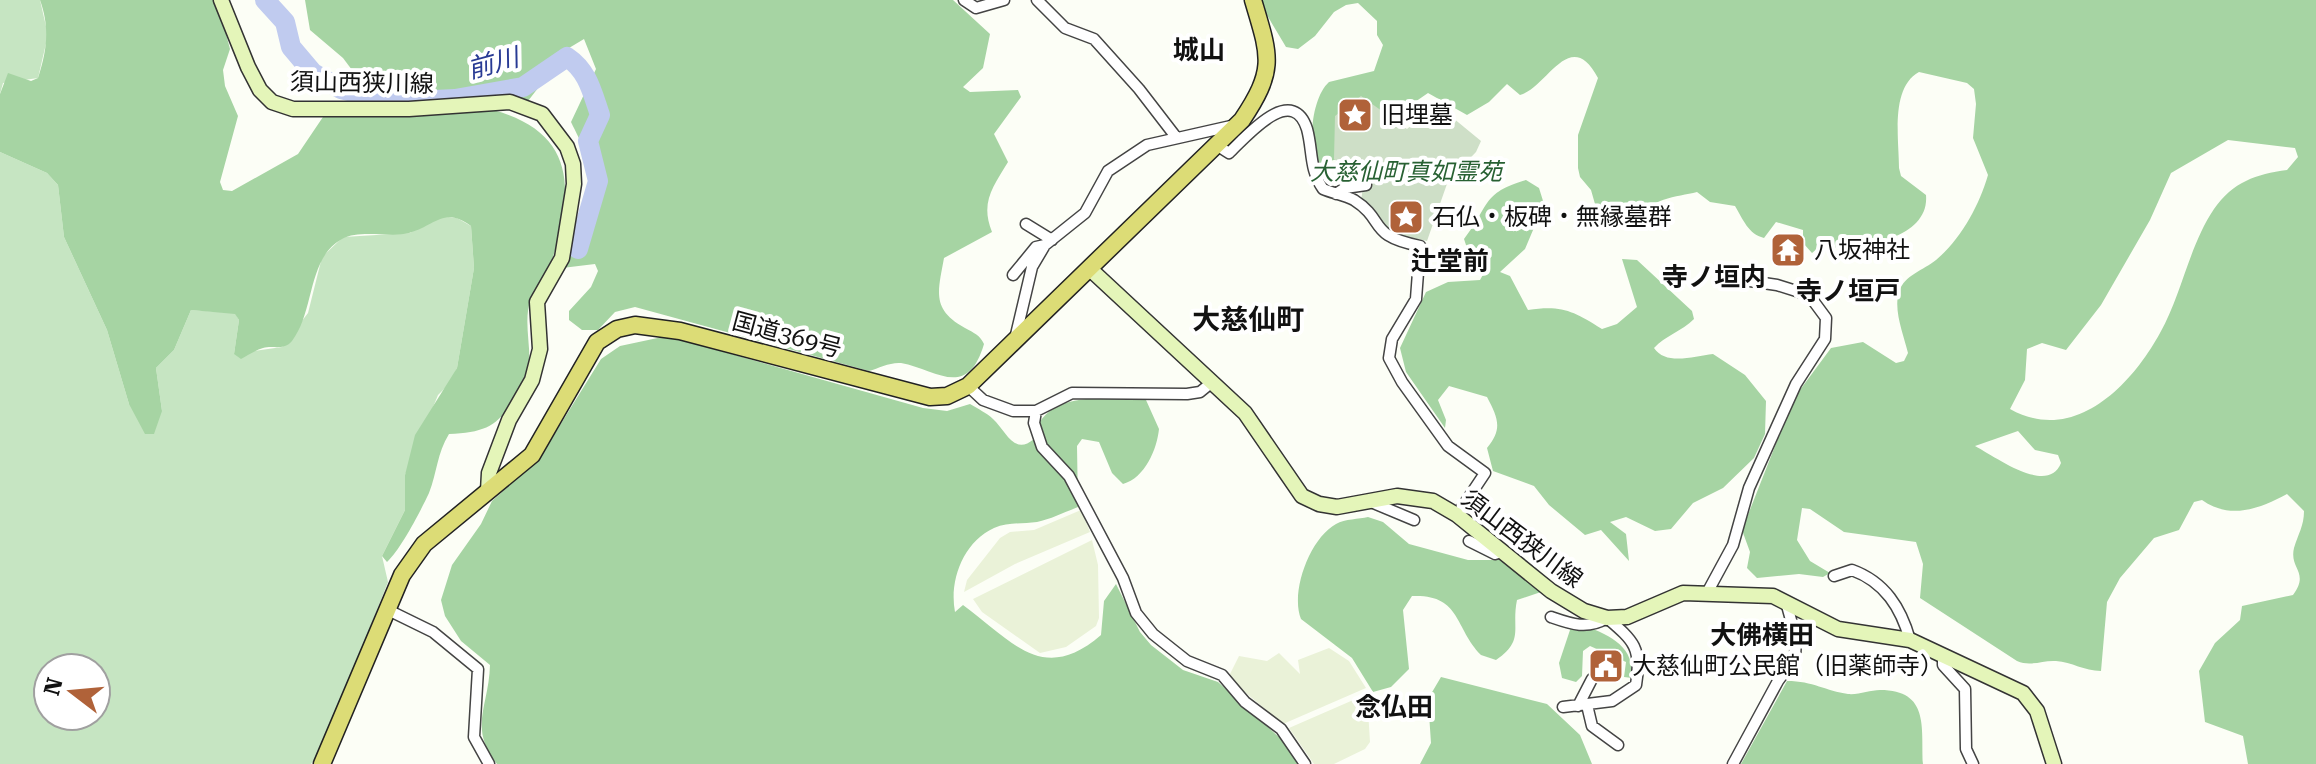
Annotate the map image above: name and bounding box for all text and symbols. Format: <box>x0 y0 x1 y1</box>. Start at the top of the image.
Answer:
district label: 城山 <box>1173 35 1225 65</box>
water label: 前川 <box>464 41 525 84</box>
street label: 須山西狭川線 <box>290 68 434 98</box>
place icon: 旧埋墓 <box>1336 96 1374 134</box>
place label: 旧埋墓 <box>1381 101 1453 129</box>
park label: 大慈仙町真如霊苑 <box>1310 158 1506 186</box>
place icon: 石仏・板碑・無縁墓群 <box>1387 198 1425 236</box>
place label: 石仏・板碑・無縁墓群 <box>1432 203 1672 231</box>
temple icon: 八坂神社 <box>1769 231 1807 269</box>
place label: 八坂神社 <box>1814 236 1910 264</box>
district label: 辻堂前 <box>1411 246 1489 276</box>
district label: 寺ノ垣内 <box>1662 262 1766 292</box>
district label: 寺ノ垣戸 <box>1796 276 1900 306</box>
district label: 大慈仙町 <box>1192 303 1304 336</box>
street label: 国道369号 <box>729 307 845 363</box>
street label: 須山西狭川線 <box>1456 484 1588 594</box>
district label: 大佛横田 <box>1710 620 1814 650</box>
public building icon: 大慈仙町公民館（旧薬師寺） <box>1587 647 1625 685</box>
north arrow <box>32 652 112 732</box>
place label: 大慈仙町公民館（旧薬師寺） <box>1632 652 1944 680</box>
text: N <box>39 675 68 698</box>
district label: 念仏田 <box>1355 692 1433 722</box>

